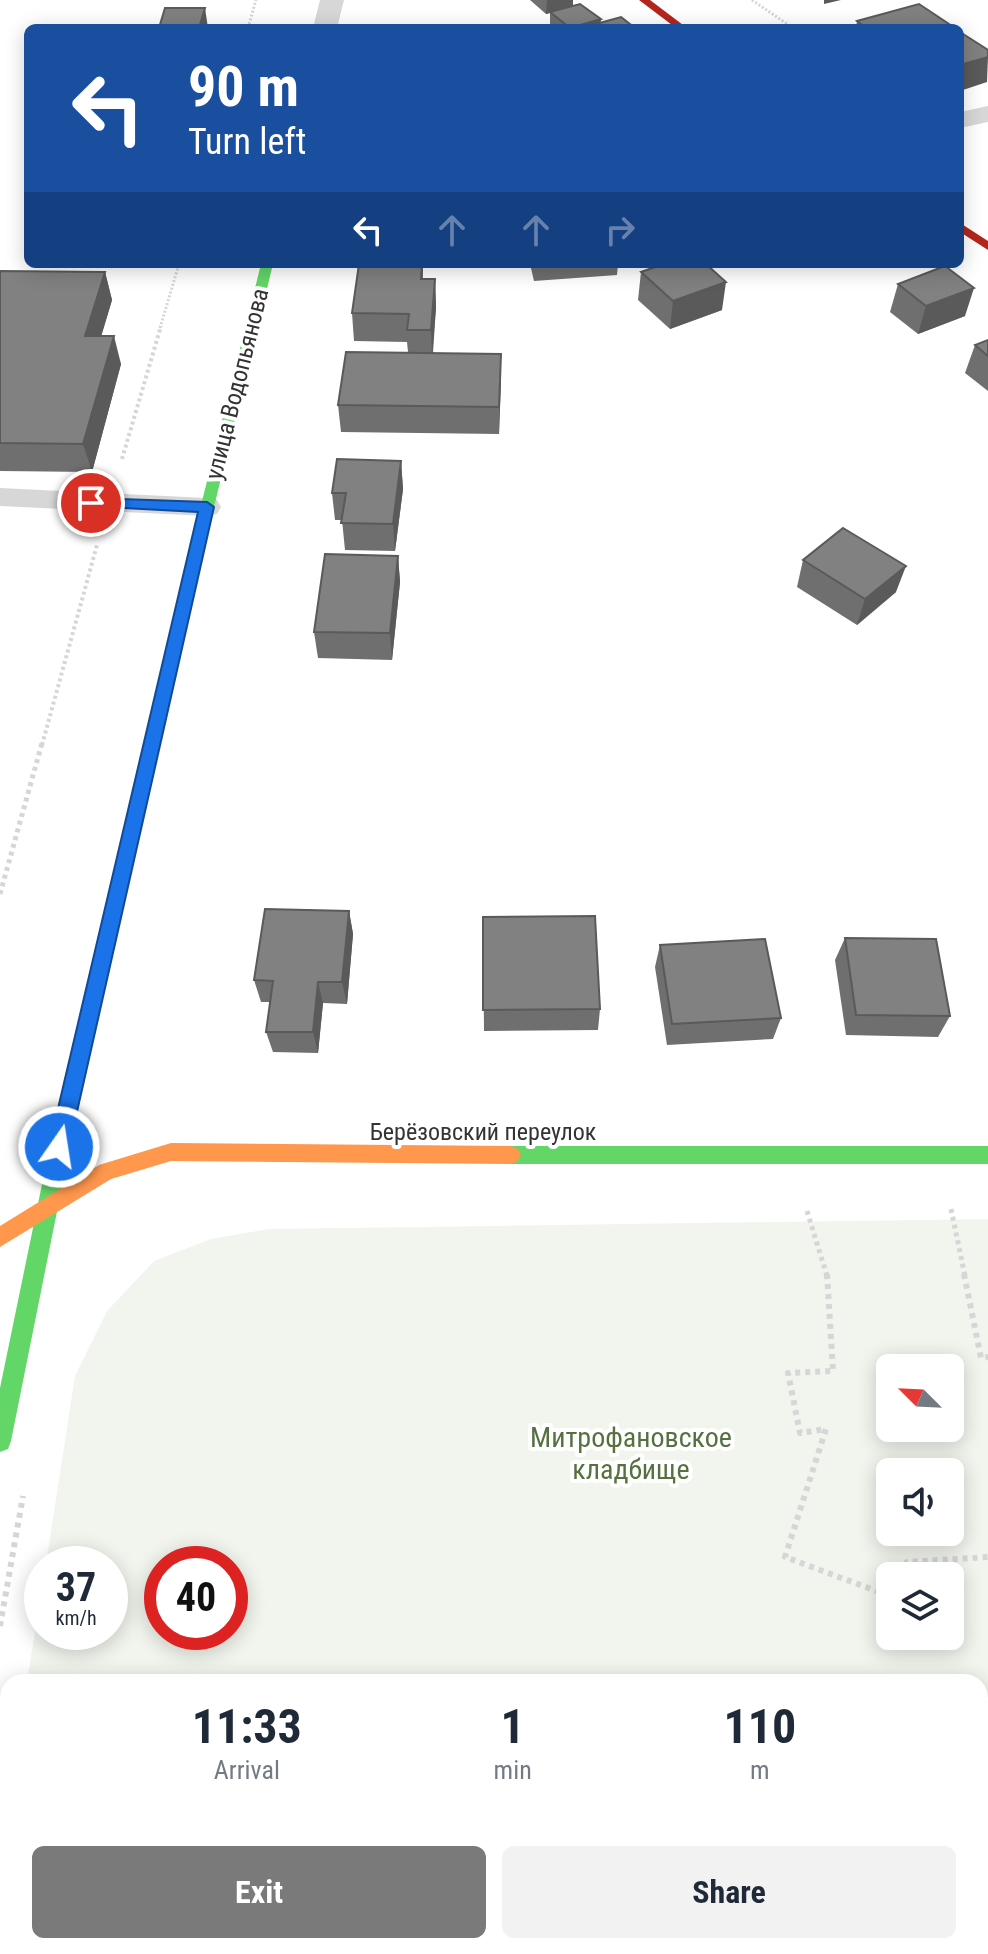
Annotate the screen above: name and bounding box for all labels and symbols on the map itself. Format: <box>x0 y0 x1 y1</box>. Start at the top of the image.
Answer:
street label: улица Водопьянова <box>200 286 274 482</box>
pin <box>57 469 125 537</box>
position arrow <box>17 1105 101 1189</box>
street label: Берёзовский переулок <box>370 1118 597 1146</box>
north arrow <box>876 1354 964 1442</box>
park label: Митрофановское кладбище <box>530 1421 732 1486</box>
speed limit sign: 40 <box>144 1546 248 1650</box>

